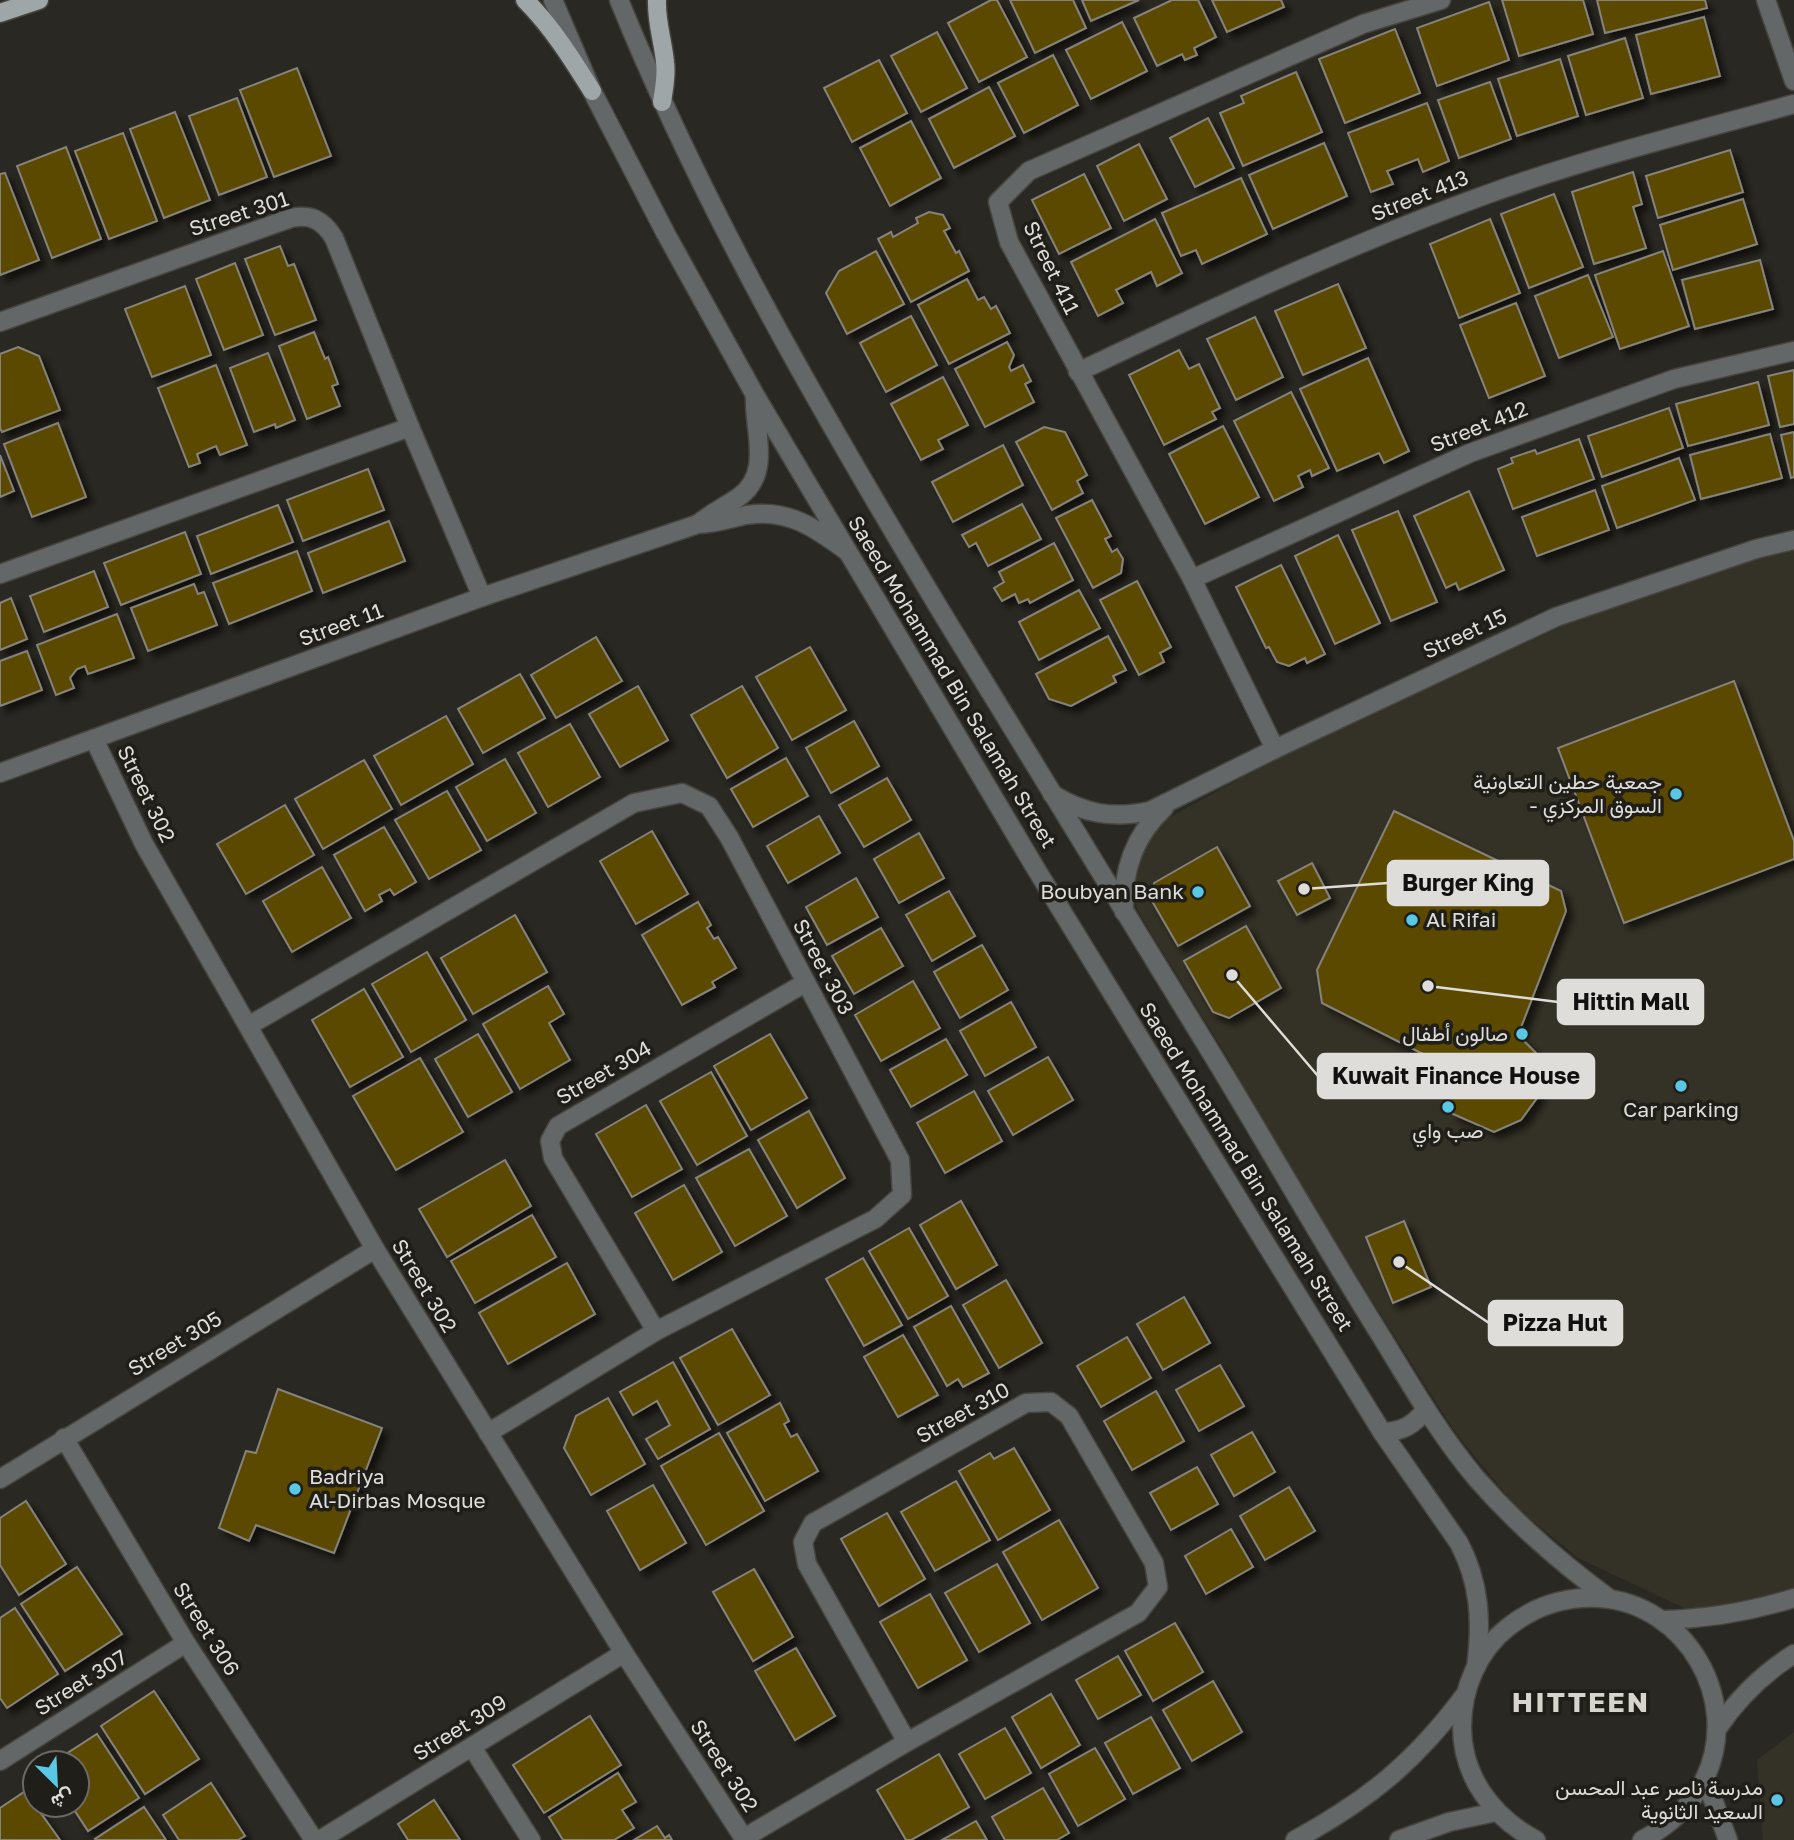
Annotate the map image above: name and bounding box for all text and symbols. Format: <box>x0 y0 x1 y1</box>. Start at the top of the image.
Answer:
street label: Street 413 <box>1367 164 1472 226</box>
street label: Street 301 <box>186 185 292 241</box>
street label: Street 411 <box>1018 217 1086 318</box>
street label: Street 412 <box>1426 395 1531 457</box>
street label: Saeed Mohammad Bin Salamah Street <box>843 511 1063 852</box>
street label: Street 11 <box>295 597 386 651</box>
street label: Street 15 <box>1418 602 1511 664</box>
street label: Street 302 <box>112 741 182 846</box>
place label: جمعية حطين التعاونية - السوق المركزي <box>1473 768 1662 823</box>
marker: جمعية حطين التعاونية - السوق المركزي <box>1668 786 1684 802</box>
callout: Burger King <box>1388 861 1548 905</box>
text: Burger King <box>1402 868 1534 896</box>
place label: Boubyan Bank <box>1040 878 1184 904</box>
marker: Boubyan Bank <box>1190 884 1206 900</box>
place label: Al Rifai <box>1426 906 1496 932</box>
marker: Al Rifai <box>1404 912 1420 928</box>
street label: Street 303 <box>788 914 860 1019</box>
callout: Hittin Mall <box>1558 980 1703 1024</box>
text: Hittin Mall <box>1572 987 1690 1015</box>
street label: Saeed Mohammad Bin Salamah Street <box>1134 997 1359 1336</box>
place label: صالون أطفال <box>1402 1020 1508 1047</box>
marker: صالون أطفال <box>1514 1026 1530 1042</box>
street label: Street 304 <box>551 1034 656 1110</box>
callout: Kuwait Finance House <box>1318 1054 1594 1098</box>
text: Kuwait Finance House <box>1332 1061 1580 1089</box>
marker: Car parking <box>1673 1078 1689 1094</box>
place label: Car parking <box>1623 1096 1739 1122</box>
marker: صب واي <box>1440 1099 1456 1115</box>
place label: صب واي <box>1412 1117 1484 1148</box>
street label: Street 302 <box>387 1234 463 1337</box>
callout: Pizza Hut <box>1489 1301 1622 1345</box>
street label: Street 305 <box>123 1305 226 1381</box>
text: Pizza Hut <box>1503 1308 1607 1336</box>
street label: Street 310 <box>911 1376 1014 1448</box>
place label: Badriya Al-Dirbas Mosque <box>309 1463 486 1513</box>
marker: Badriya Al-Dirbas Mosque <box>287 1481 303 1497</box>
street label: Street 306 <box>168 1577 246 1680</box>
street label: Street 307 <box>30 1644 131 1721</box>
district label: HITTEEN <box>1512 1685 1650 1718</box>
street label: Street 309 <box>408 1688 511 1766</box>
street label: Street 302 <box>685 1714 764 1817</box>
north arrow <box>21 1749 91 1819</box>
place label: مدرسة ناصر عبد المحسن السعيد الثانوية <box>1555 1774 1763 1825</box>
text: ش <box>47 1784 78 1815</box>
marker: مدرسة ناصر عبد المحسن السعيد الثانوية <box>1769 1792 1785 1808</box>

